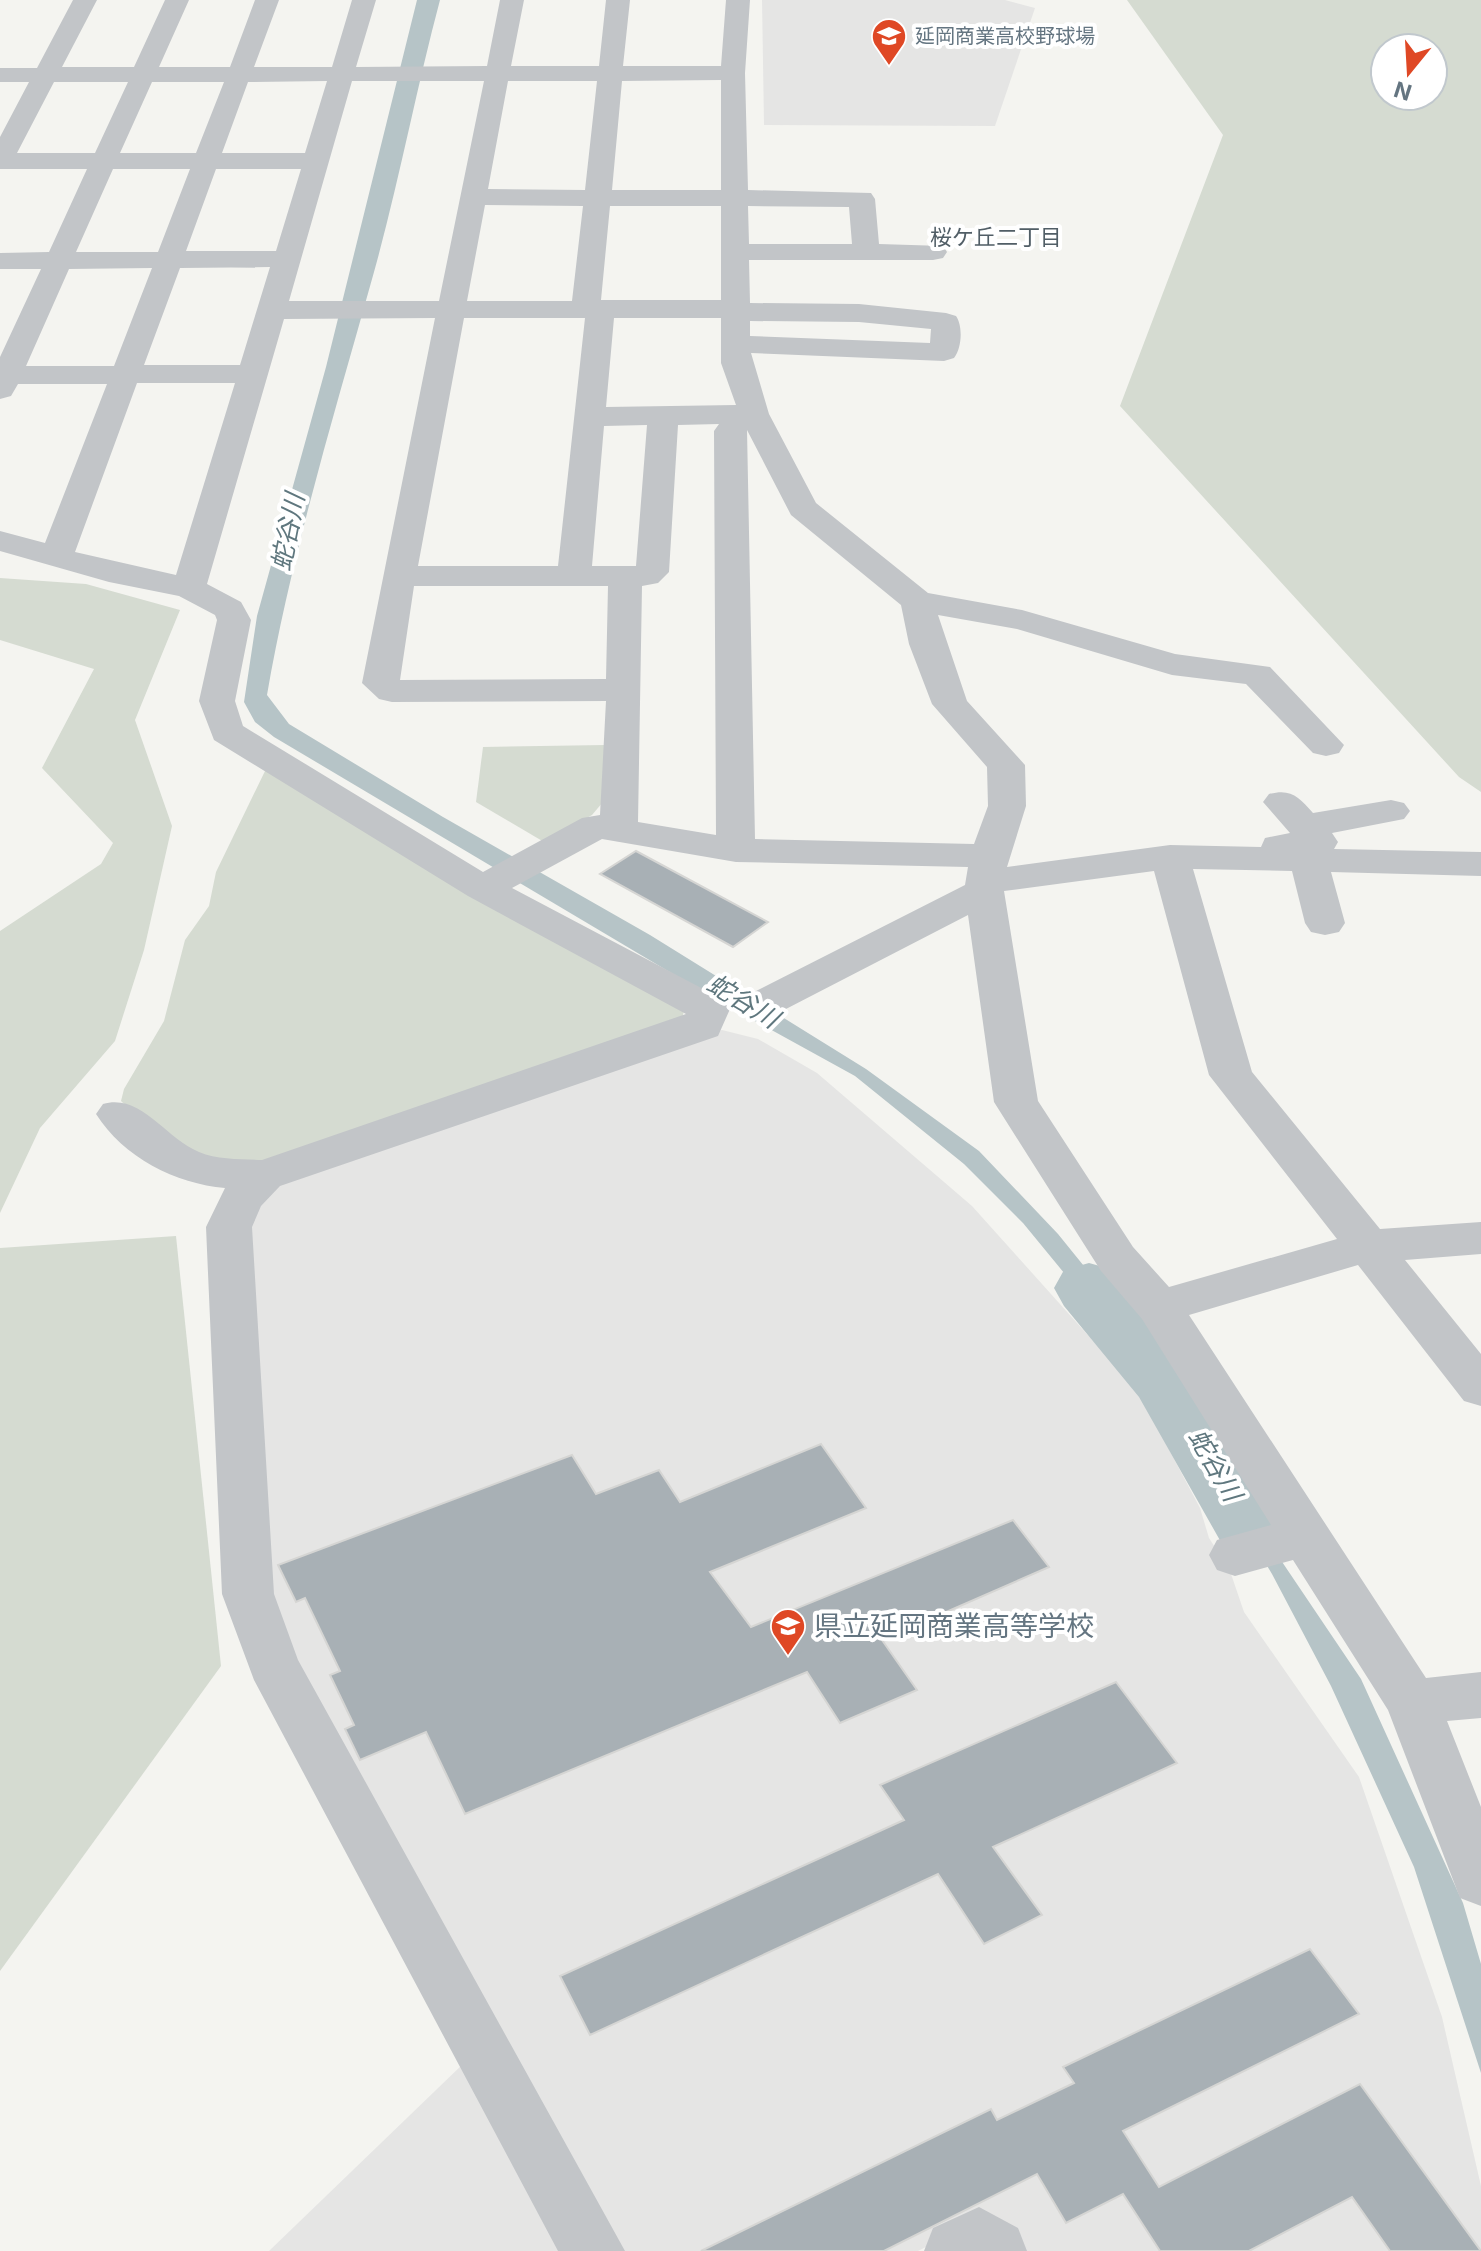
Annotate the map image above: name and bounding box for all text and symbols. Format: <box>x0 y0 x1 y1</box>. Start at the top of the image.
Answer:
school or university icon: 延岡商業高校野球場 <box>870 17 908 67</box>
place label: 延岡商業高校野球場 <box>915 24 1095 48</box>
north arrow <box>1369 32 1449 112</box>
text: N <box>1391 76 1415 106</box>
district label: 桜ケ丘二丁目 <box>930 224 1062 250</box>
water label: 蛇谷川 <box>265 488 311 573</box>
water label: 蛇谷川 <box>702 967 787 1035</box>
water label: 蛇谷川 <box>1183 1423 1250 1509</box>
school or university icon: 県立延岡商業高等学校 <box>769 1607 807 1657</box>
place label: 県立延岡商業高等学校 <box>814 1609 1094 1643</box>

